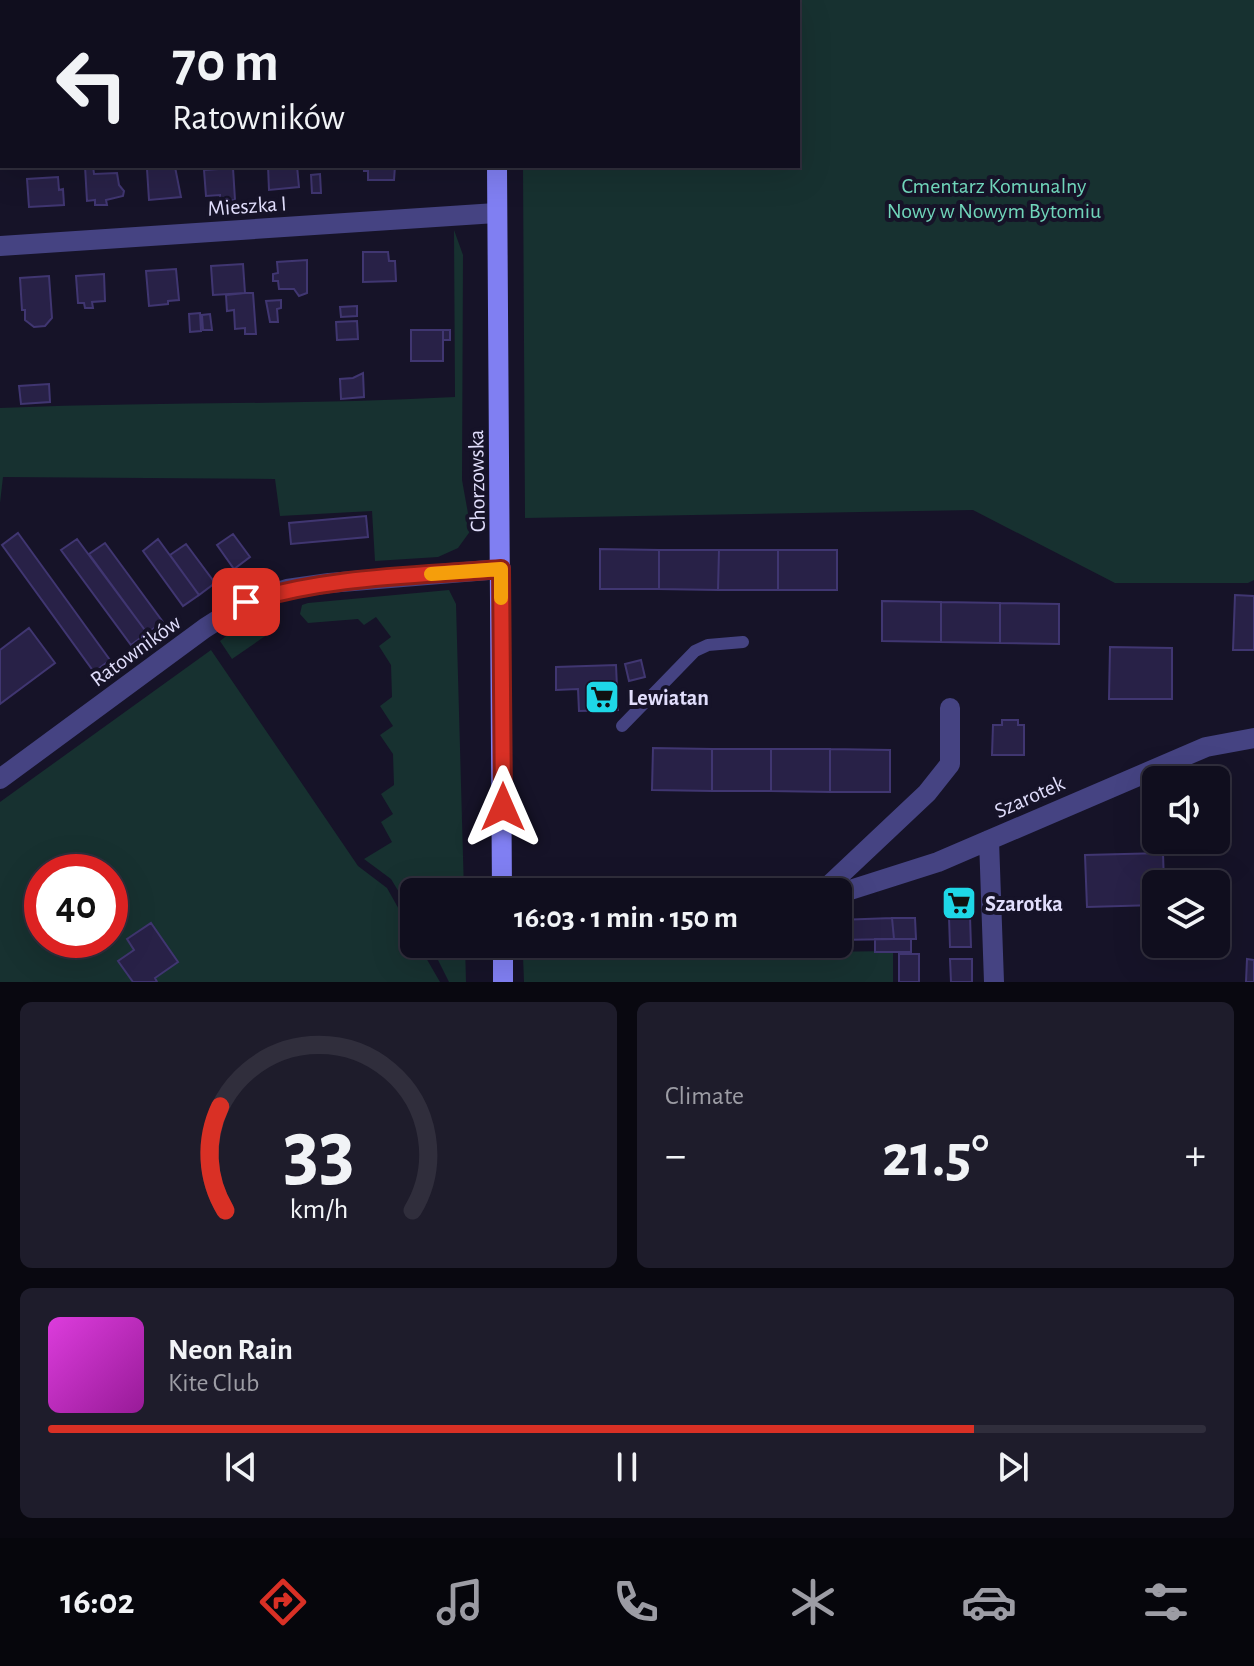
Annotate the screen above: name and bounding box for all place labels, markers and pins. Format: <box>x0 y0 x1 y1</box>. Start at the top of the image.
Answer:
pin <box>212 568 280 636</box>
supermarket icon: Lewiatan <box>583 678 621 716</box>
place label: Lewiatan <box>628 687 709 709</box>
supermarket icon: Szarotka <box>940 884 978 922</box>
place label: Szarotka <box>985 893 1063 915</box>

